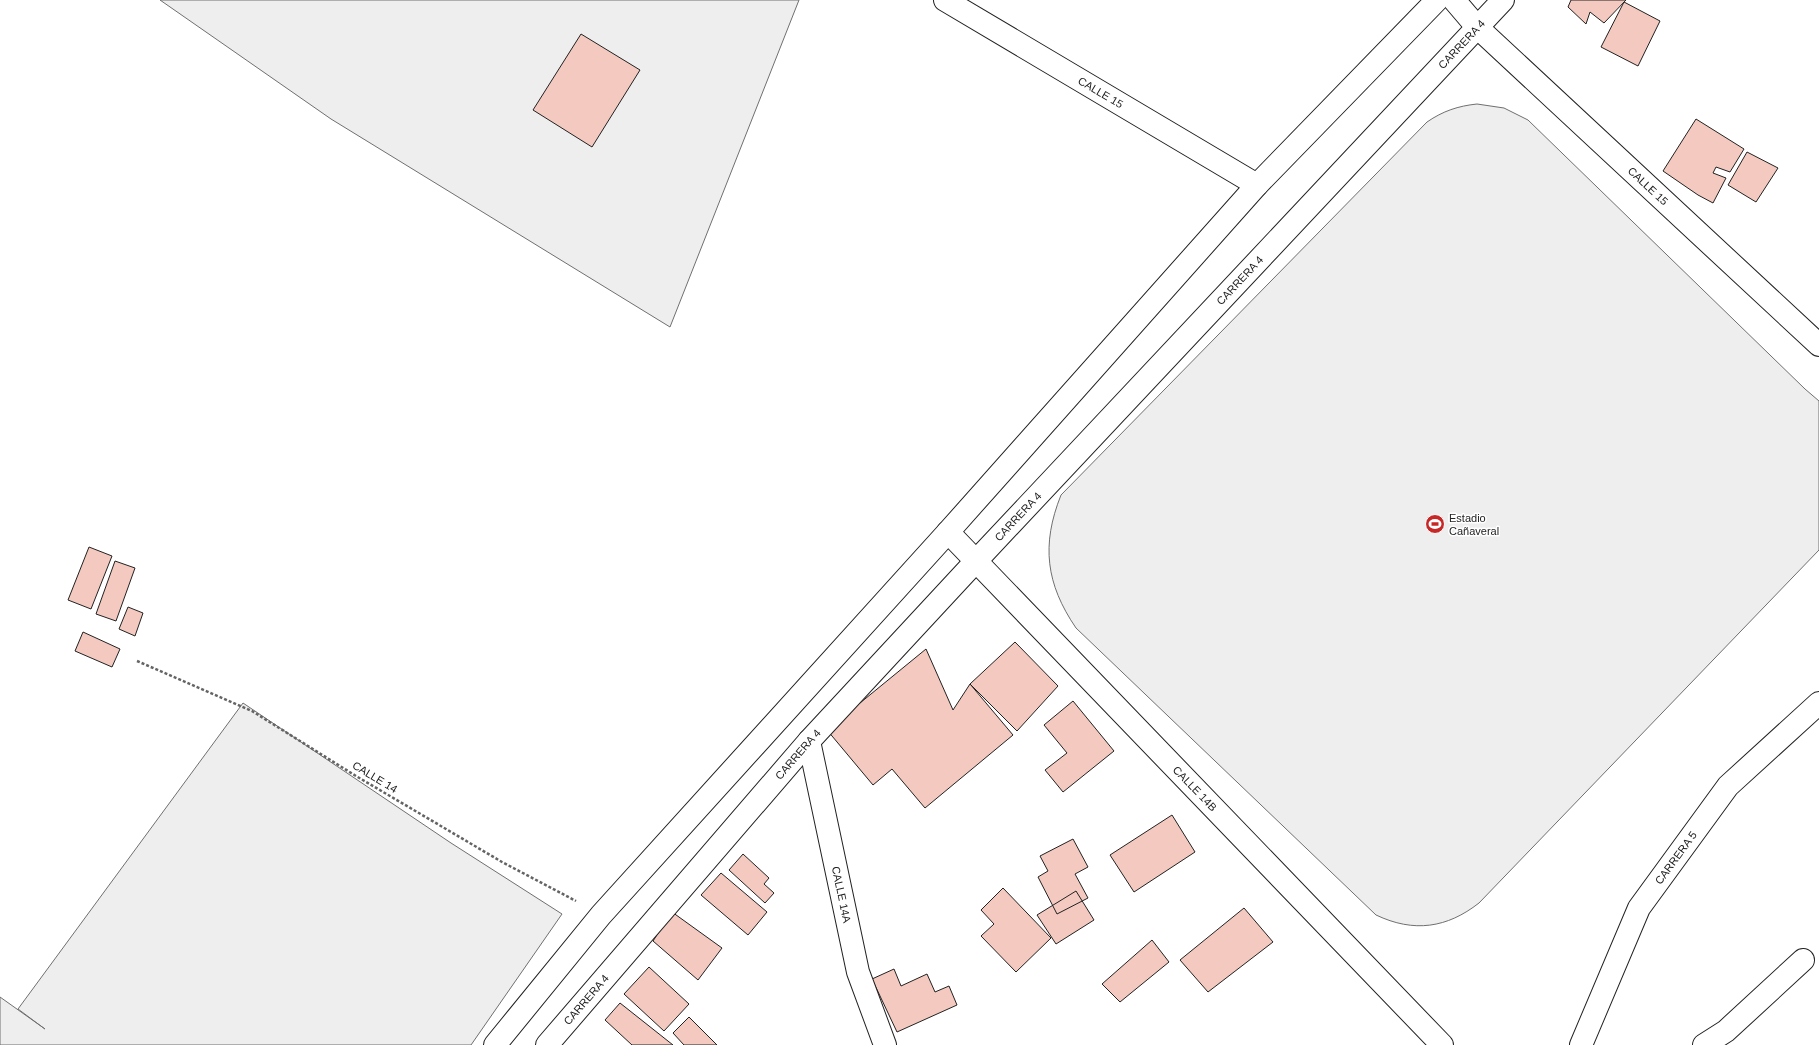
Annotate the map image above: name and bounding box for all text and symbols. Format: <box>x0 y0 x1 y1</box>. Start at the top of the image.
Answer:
street label: CARRERA 4 <box>1436 17 1487 71</box>
street label: CALLE 15 <box>1076 74 1125 110</box>
street label: CALLE 15 <box>1626 165 1670 208</box>
street label: CARRERA 4 <box>1214 253 1265 307</box>
street label: CARRERA 4 <box>992 490 1044 543</box>
place label: Estadio Cañaveral <box>1449 512 1499 537</box>
sports icon: Estadio Cañaveral <box>1424 513 1446 535</box>
street label: CARRERA 4 <box>773 727 823 782</box>
street label: CALLE 14 <box>350 759 400 795</box>
street label: CALLE 14B <box>1171 764 1219 813</box>
street label: CARRERA 5 <box>1652 829 1699 886</box>
street label: CALLE 14A <box>830 865 854 925</box>
street label: CARRERA 4 <box>561 972 611 1027</box>

